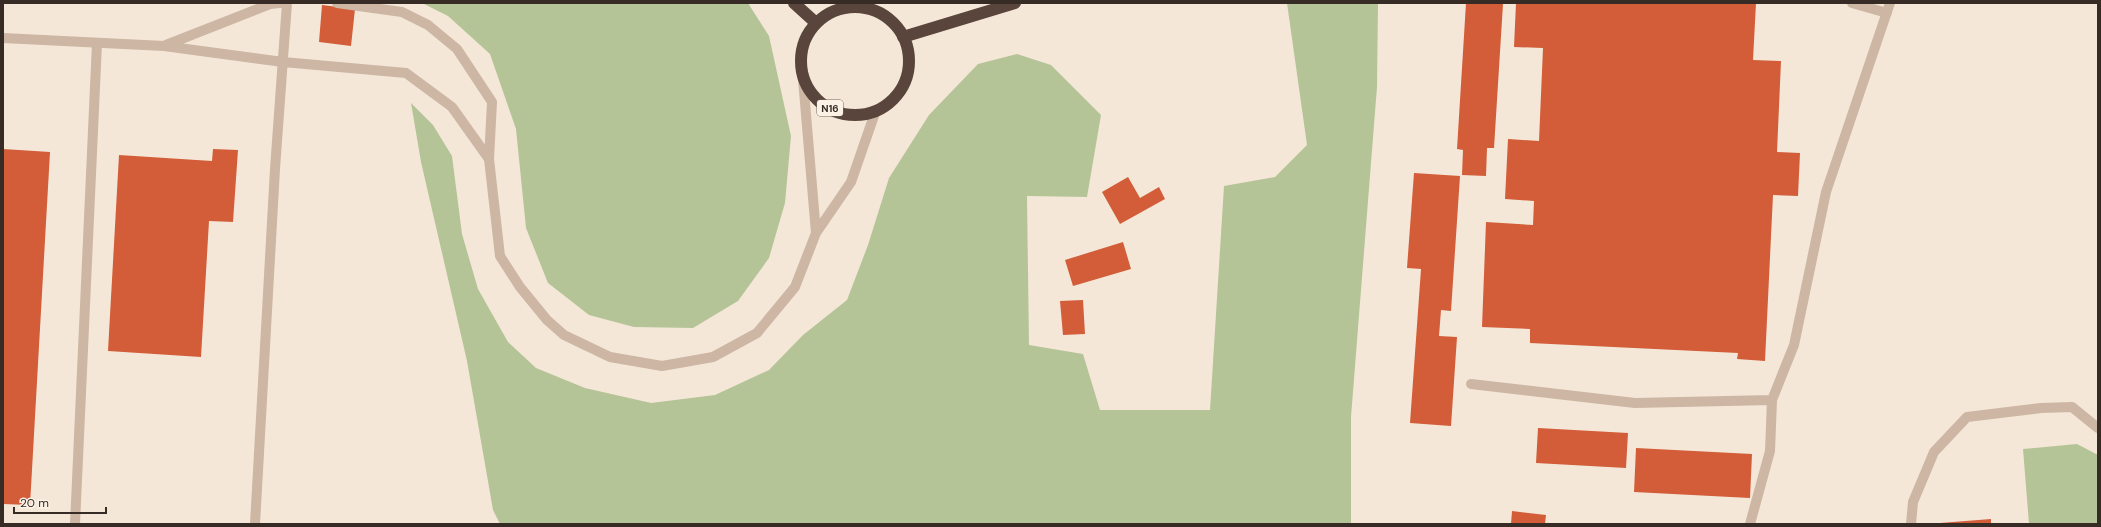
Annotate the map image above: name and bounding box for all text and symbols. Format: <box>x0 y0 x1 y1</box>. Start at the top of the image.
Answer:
road number: N16 <box>817 100 843 116</box>
scale bar <box>14 489 106 515</box>
text: 20 m <box>20 495 49 511</box>

